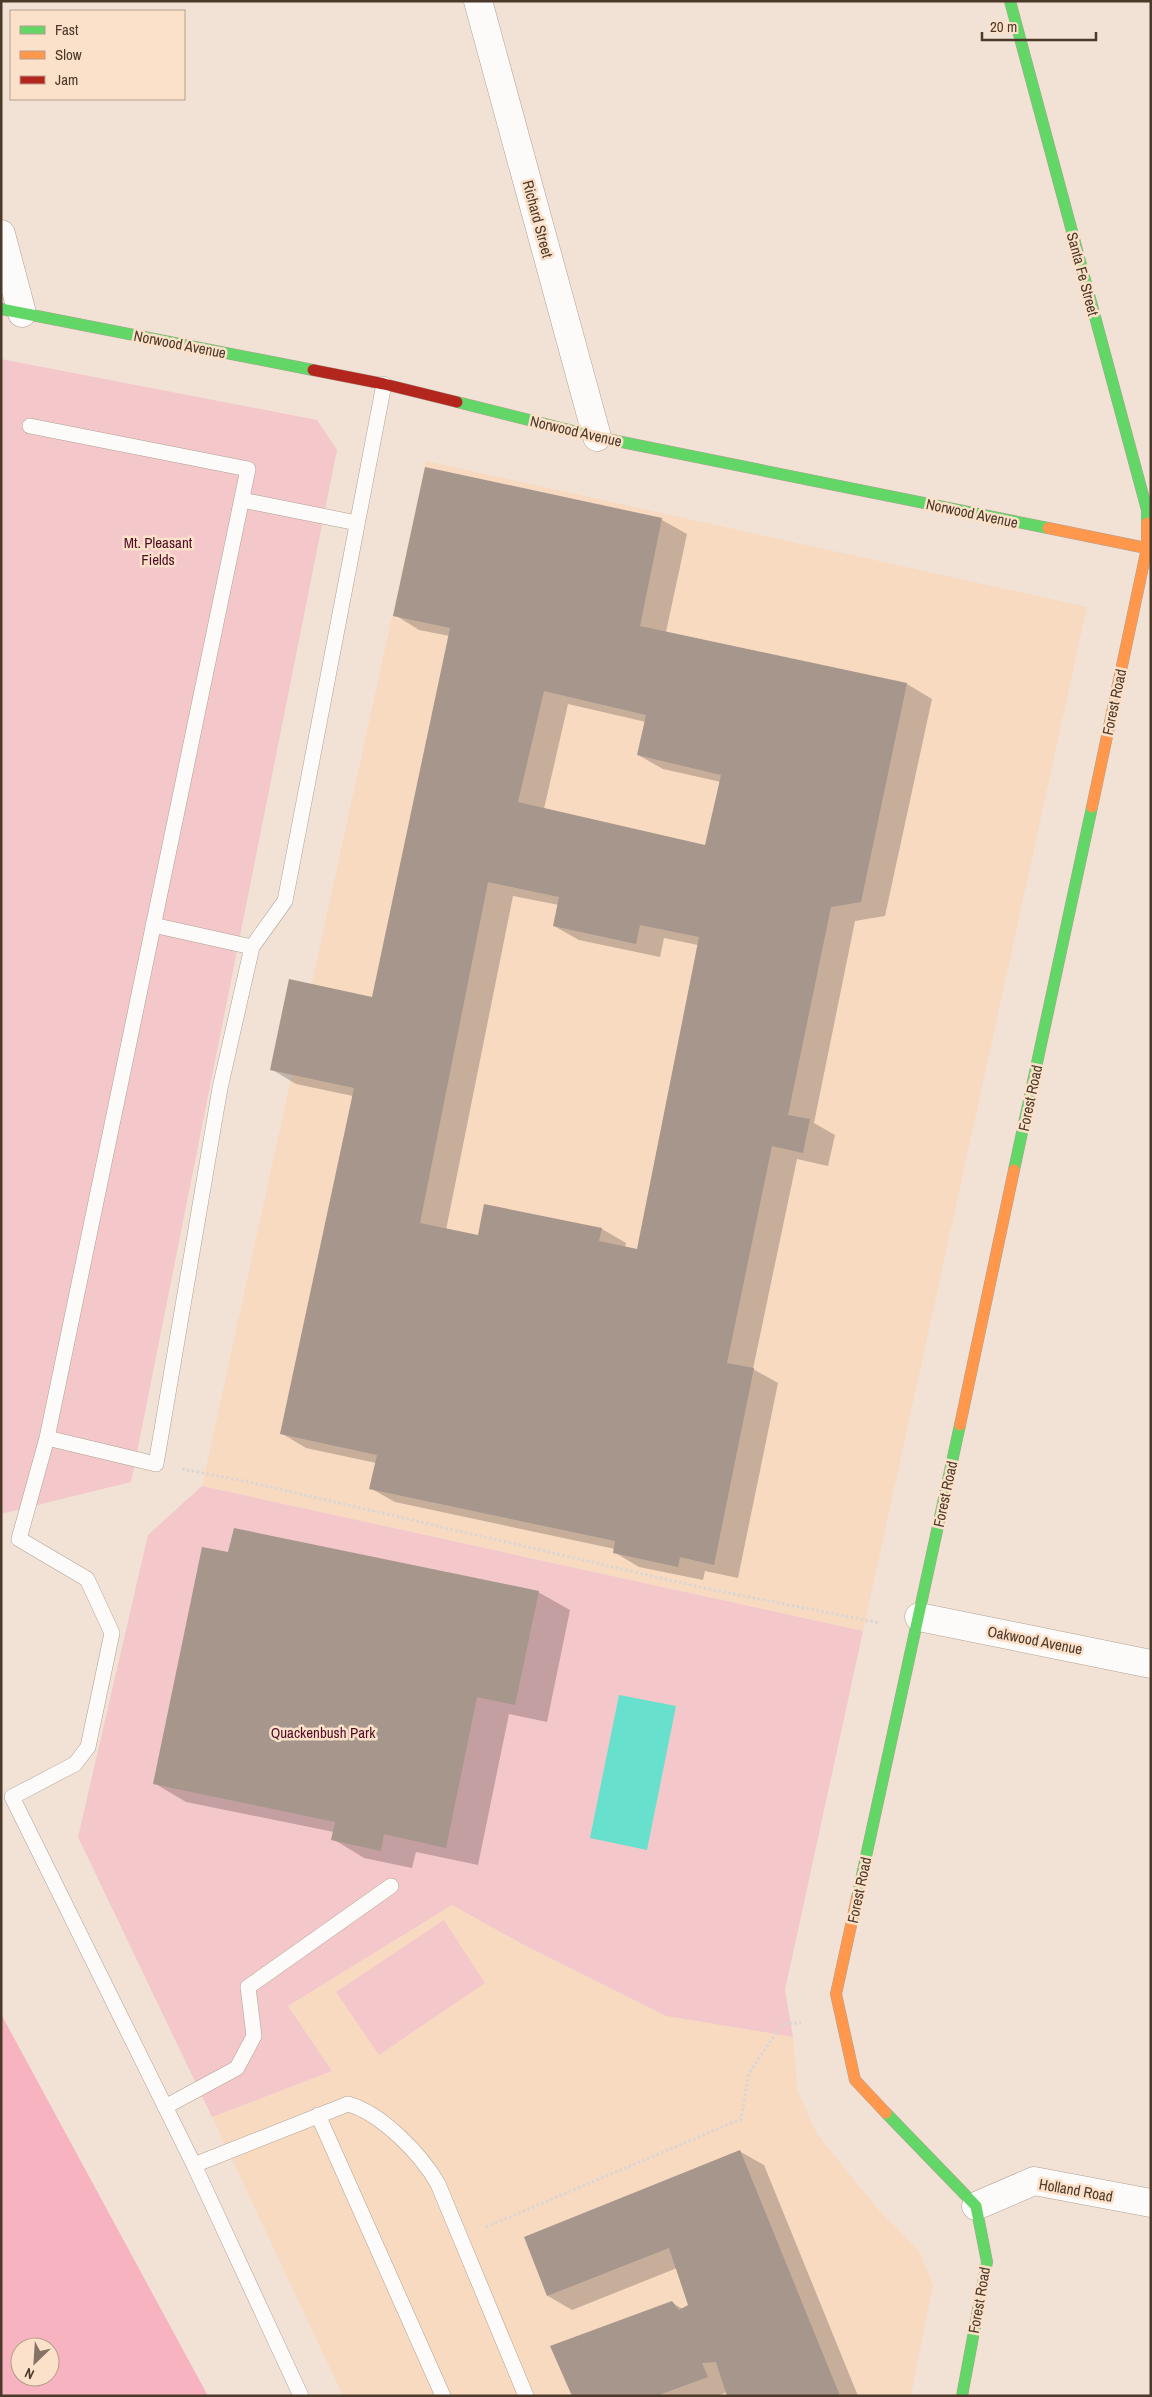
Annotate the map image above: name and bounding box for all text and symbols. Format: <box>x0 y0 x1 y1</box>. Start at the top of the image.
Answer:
legend <box>10 10 185 100</box>
scale bar <box>982 10 1096 42</box>
text: 20 m <box>990 16 1017 37</box>
text: Fast <box>55 19 79 40</box>
text: Slow <box>55 44 82 65</box>
text: Jam <box>55 69 78 90</box>
street label: Richard Street <box>518 178 559 261</box>
street label: Santa Fe Street <box>1062 230 1104 319</box>
street label: Norwood Avenue <box>132 325 228 363</box>
street label: Norwood Avenue <box>528 410 624 452</box>
street label: Norwood Avenue <box>924 493 1020 533</box>
park label: Mt. Pleasant Fields <box>124 532 193 570</box>
street label: Forest Road <box>1097 667 1131 737</box>
street label: Forest Road <box>1013 1063 1047 1133</box>
street label: Forest Road <box>928 1459 962 1529</box>
street label: Oakwood Avenue <box>986 1621 1084 1660</box>
park label: Quackenbush Park <box>271 1722 376 1743</box>
street label: Forest Road <box>842 1855 876 1925</box>
street label: Holland Road <box>1037 2173 1115 2207</box>
street label: Forest Road <box>963 2265 995 2335</box>
north arrow <box>10 2337 60 2387</box>
text: N <box>22 2364 37 2384</box>

